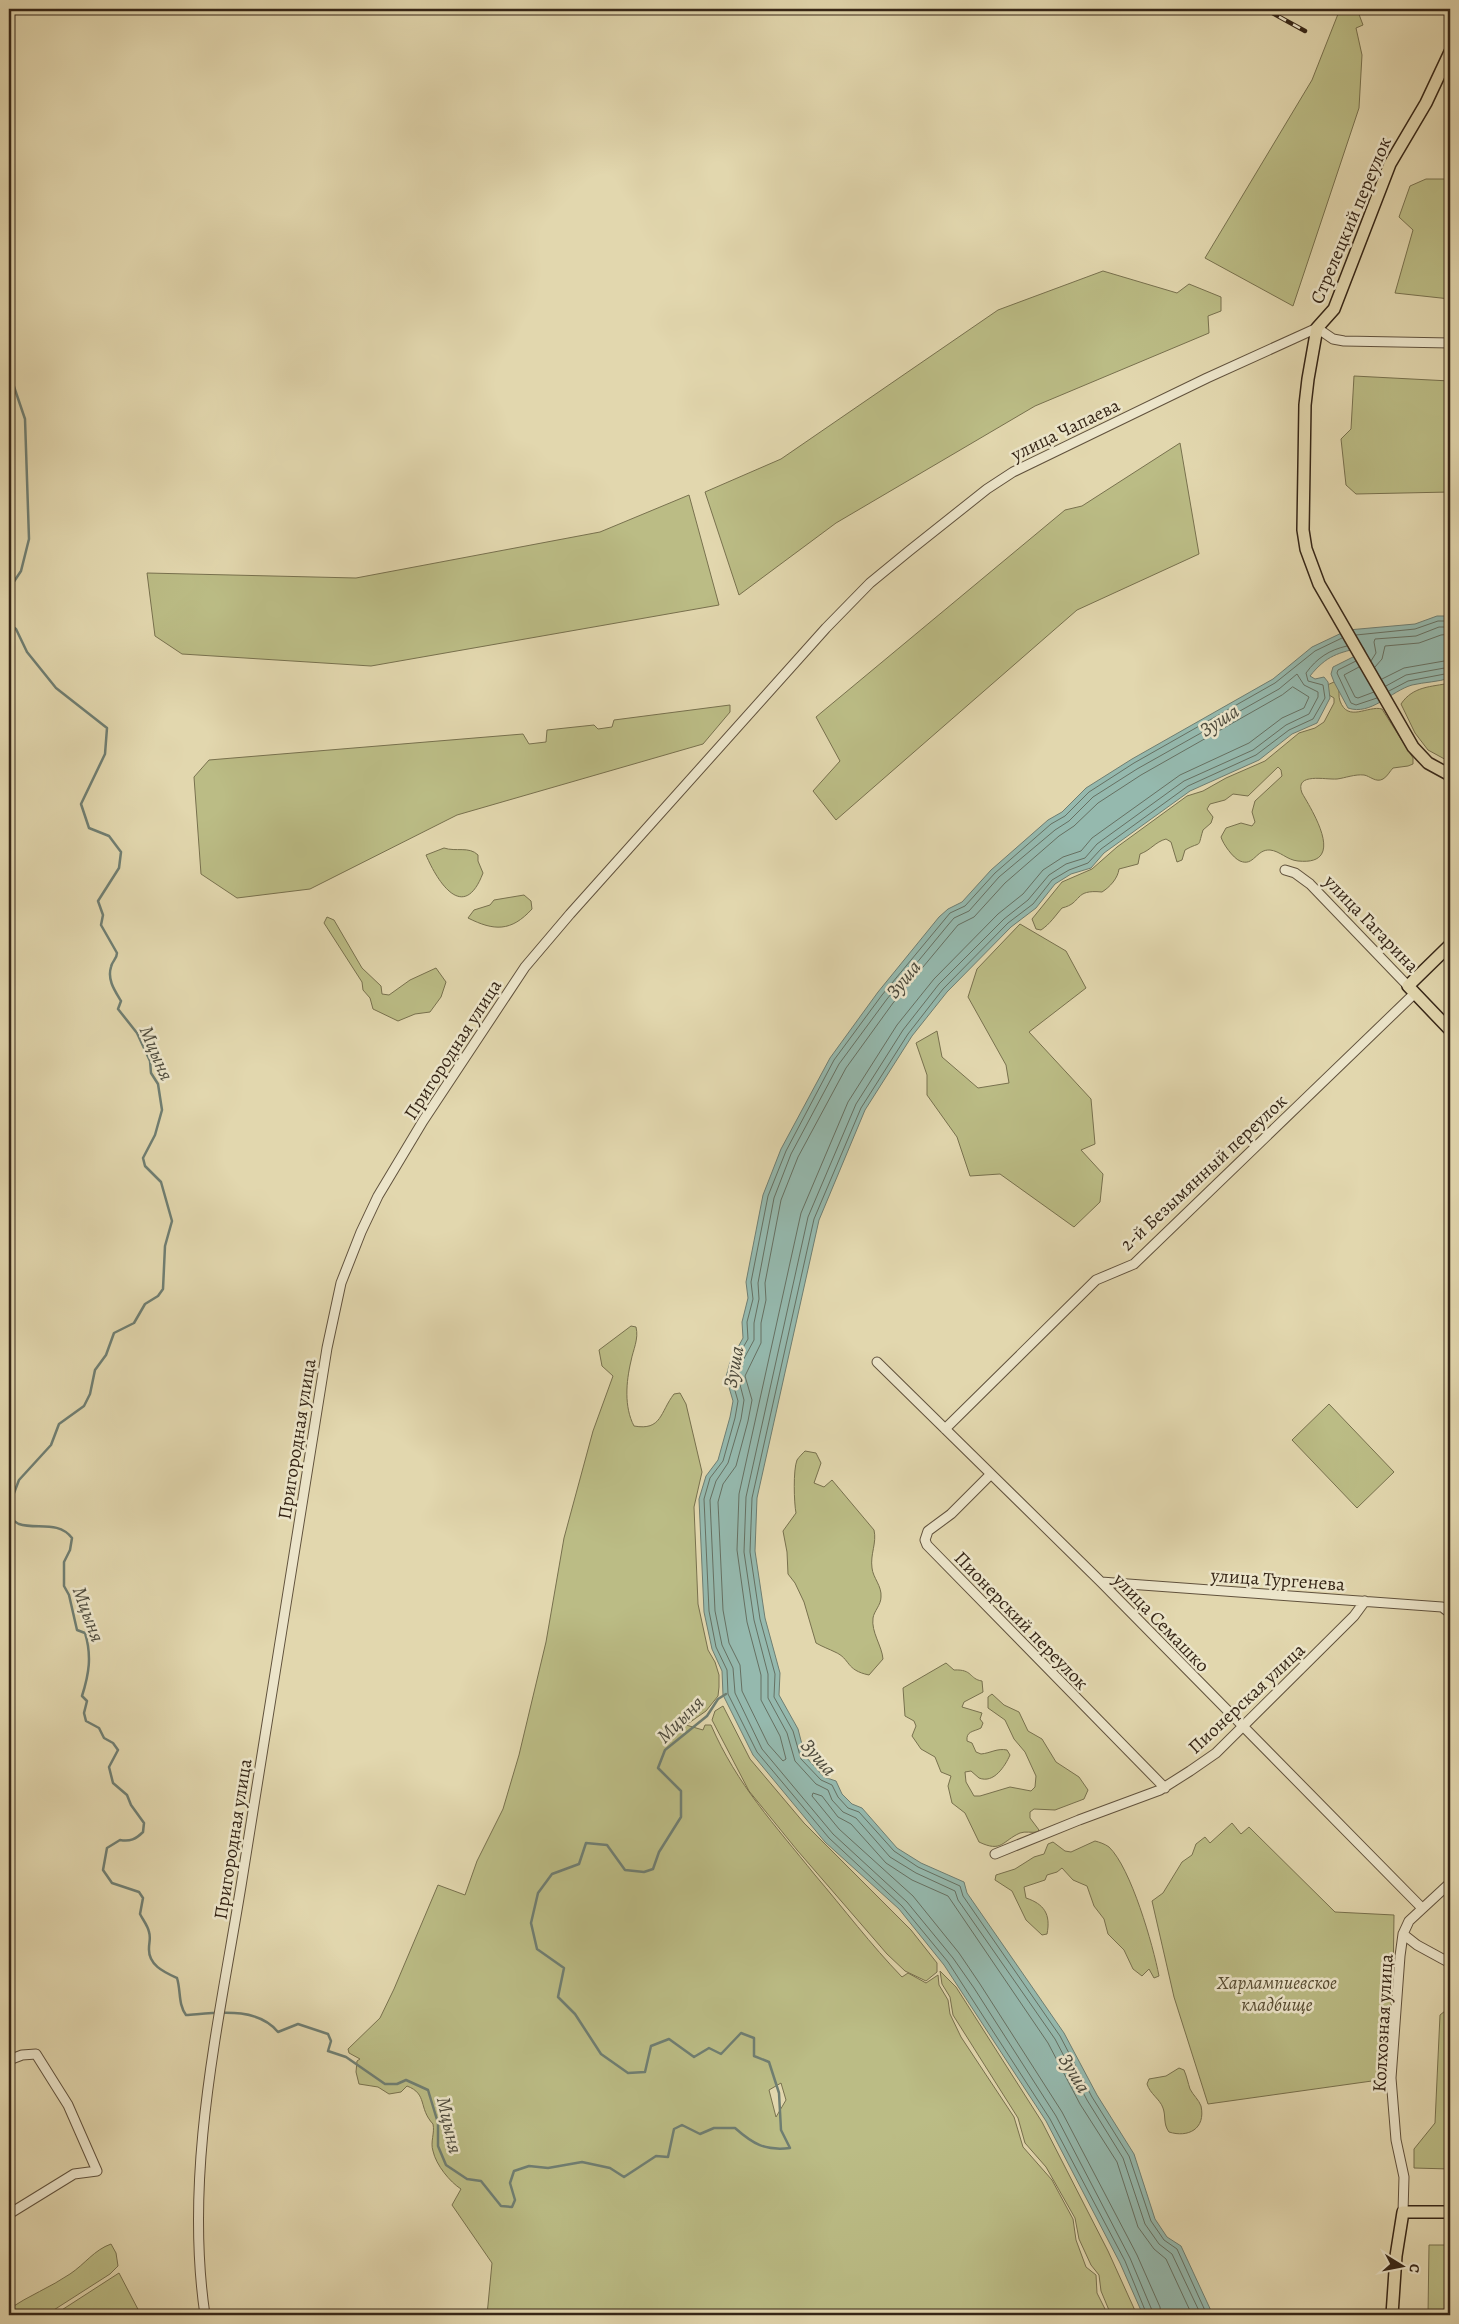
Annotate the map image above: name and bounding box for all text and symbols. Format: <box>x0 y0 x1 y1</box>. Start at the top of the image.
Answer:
street label: Стрелецкий переулок <box>1304 133 1398 308</box>
street label: улица Чапаева <box>1006 392 1124 468</box>
water label: Зуша <box>1194 698 1244 743</box>
street label: улица Гагарина <box>1317 868 1425 979</box>
water label: Зуша <box>880 954 927 1004</box>
street label: Пригородная улица <box>398 974 508 1125</box>
water label: Мцыня <box>133 1021 180 1085</box>
street label: 2-й Безымянный переулок <box>1115 1088 1293 1257</box>
water label: Зуша <box>717 1344 750 1390</box>
street label: Пригородная улица <box>271 1357 323 1521</box>
street label: Пионерский переулок <box>948 1546 1094 1696</box>
street label: улица Тургенева <box>1209 1562 1346 1598</box>
street label: улица Семашко <box>1107 1567 1215 1678</box>
water label: Мцыня <box>66 1583 111 1646</box>
street label: Пионерская улица <box>1182 1637 1311 1760</box>
water label: Мцыня <box>650 1689 710 1749</box>
water label: Зуша <box>795 1733 843 1782</box>
street label: Пригородная улица <box>207 1757 259 1921</box>
street label: Колхозная улица <box>1366 1953 1400 2093</box>
park label: Харлампиевское кладбище <box>1216 1970 1337 2018</box>
water label: Зуша <box>1052 2048 1097 2098</box>
water label: Мцыня <box>430 2094 469 2156</box>
north arrow <box>1376 2242 1426 2292</box>
text: С <box>1404 2262 1424 2274</box>

